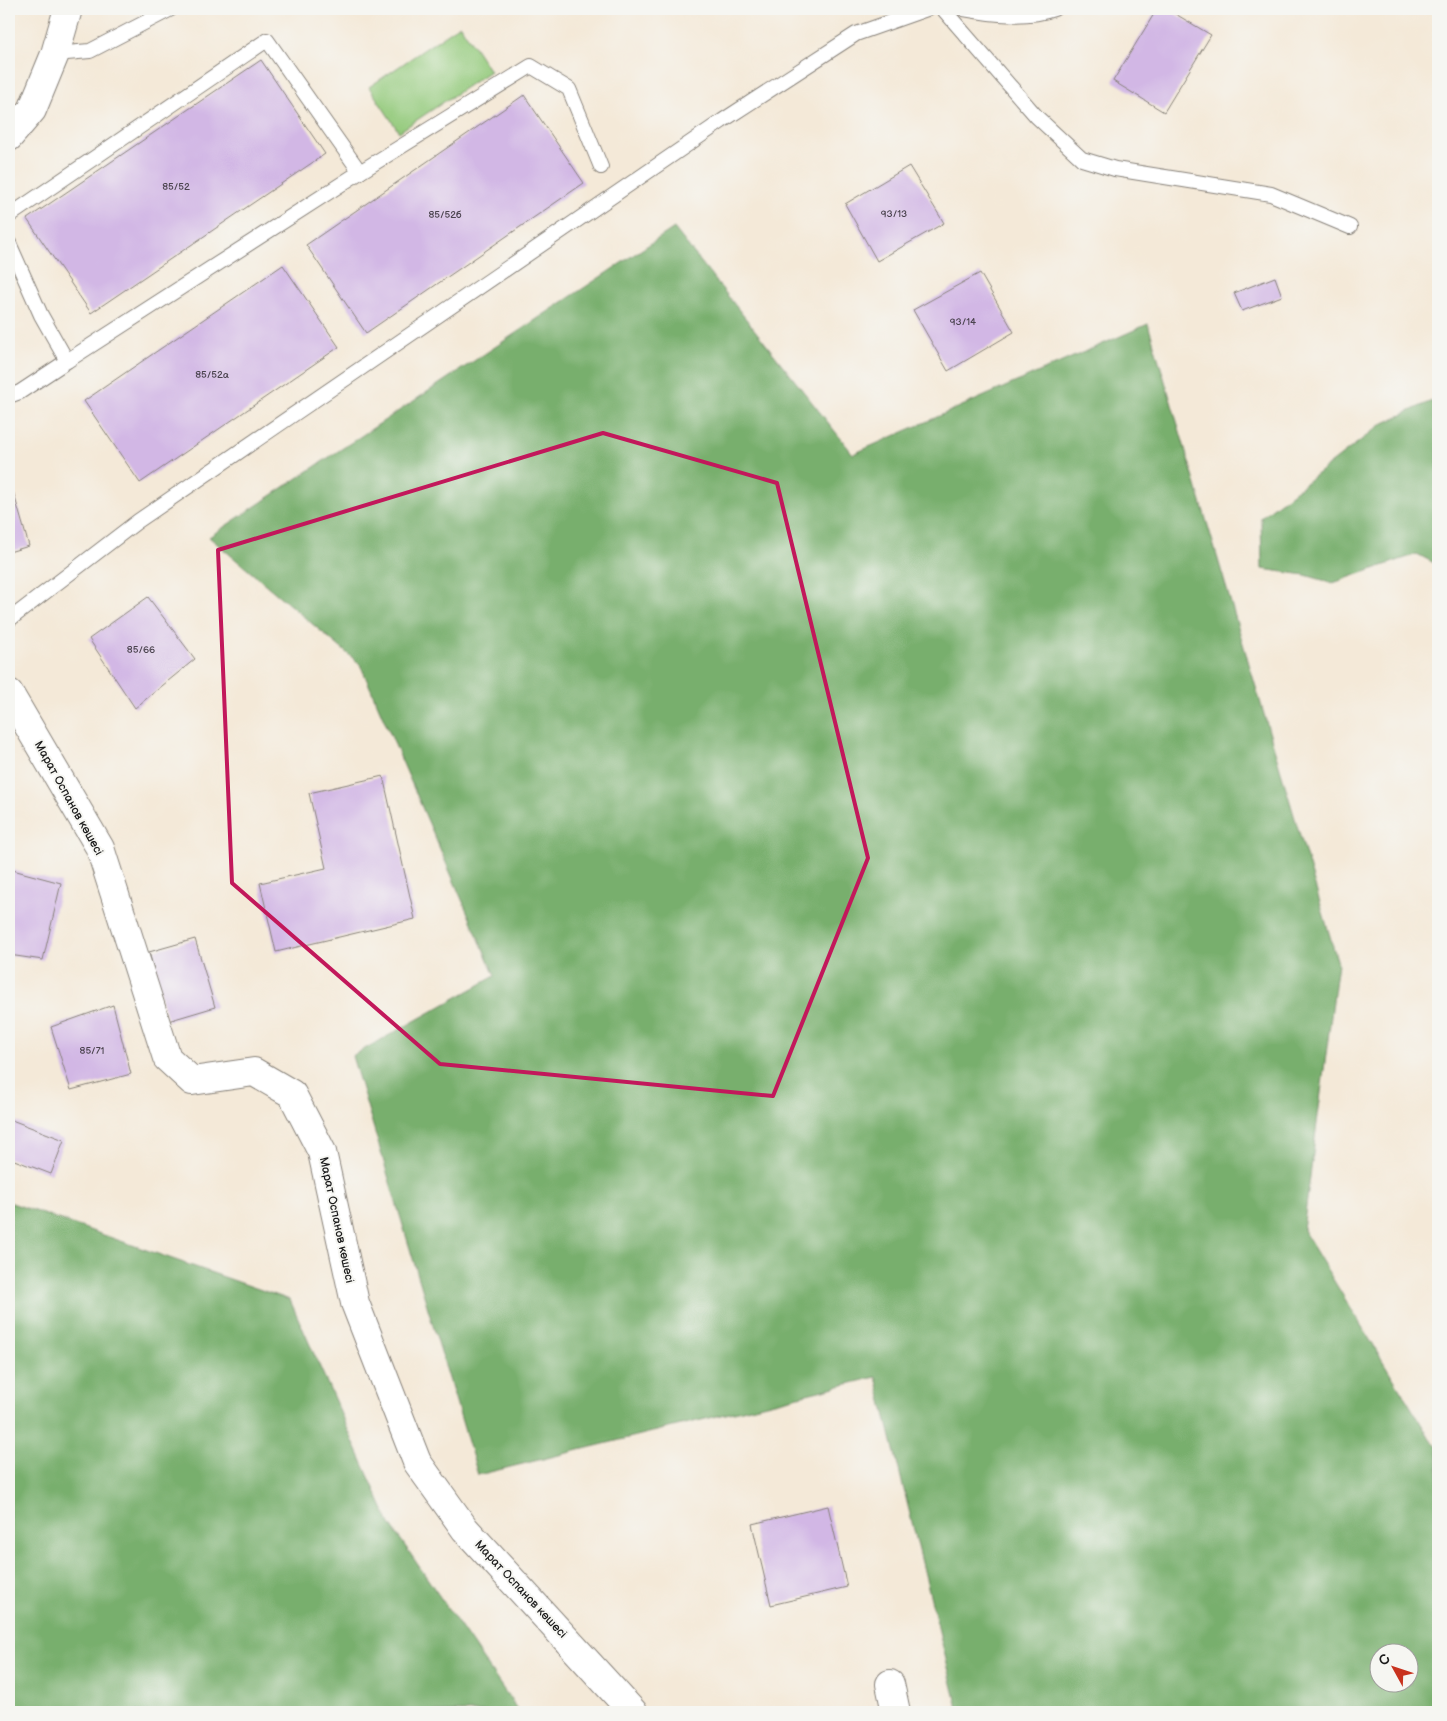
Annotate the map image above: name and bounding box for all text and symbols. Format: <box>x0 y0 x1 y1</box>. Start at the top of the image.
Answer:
house number: 85/52 <box>162 181 190 193</box>
house number: 93/13 <box>881 208 907 220</box>
house number: 85/52б <box>428 209 462 221</box>
house number: 93/14 <box>950 316 976 328</box>
house number: 85/52а <box>195 369 229 381</box>
house number: 85/66 <box>127 644 155 656</box>
street label: Марат Оспанов көшесі <box>31 738 106 858</box>
house number: 85/71 <box>80 1045 105 1057</box>
street label: Марат Оспанов көшесі <box>316 1156 357 1285</box>
street label: Марат Оспанов көшесі <box>471 1537 570 1641</box>
north arrow <box>1370 1644 1420 1694</box>
text: С <box>1375 1651 1394 1669</box>

